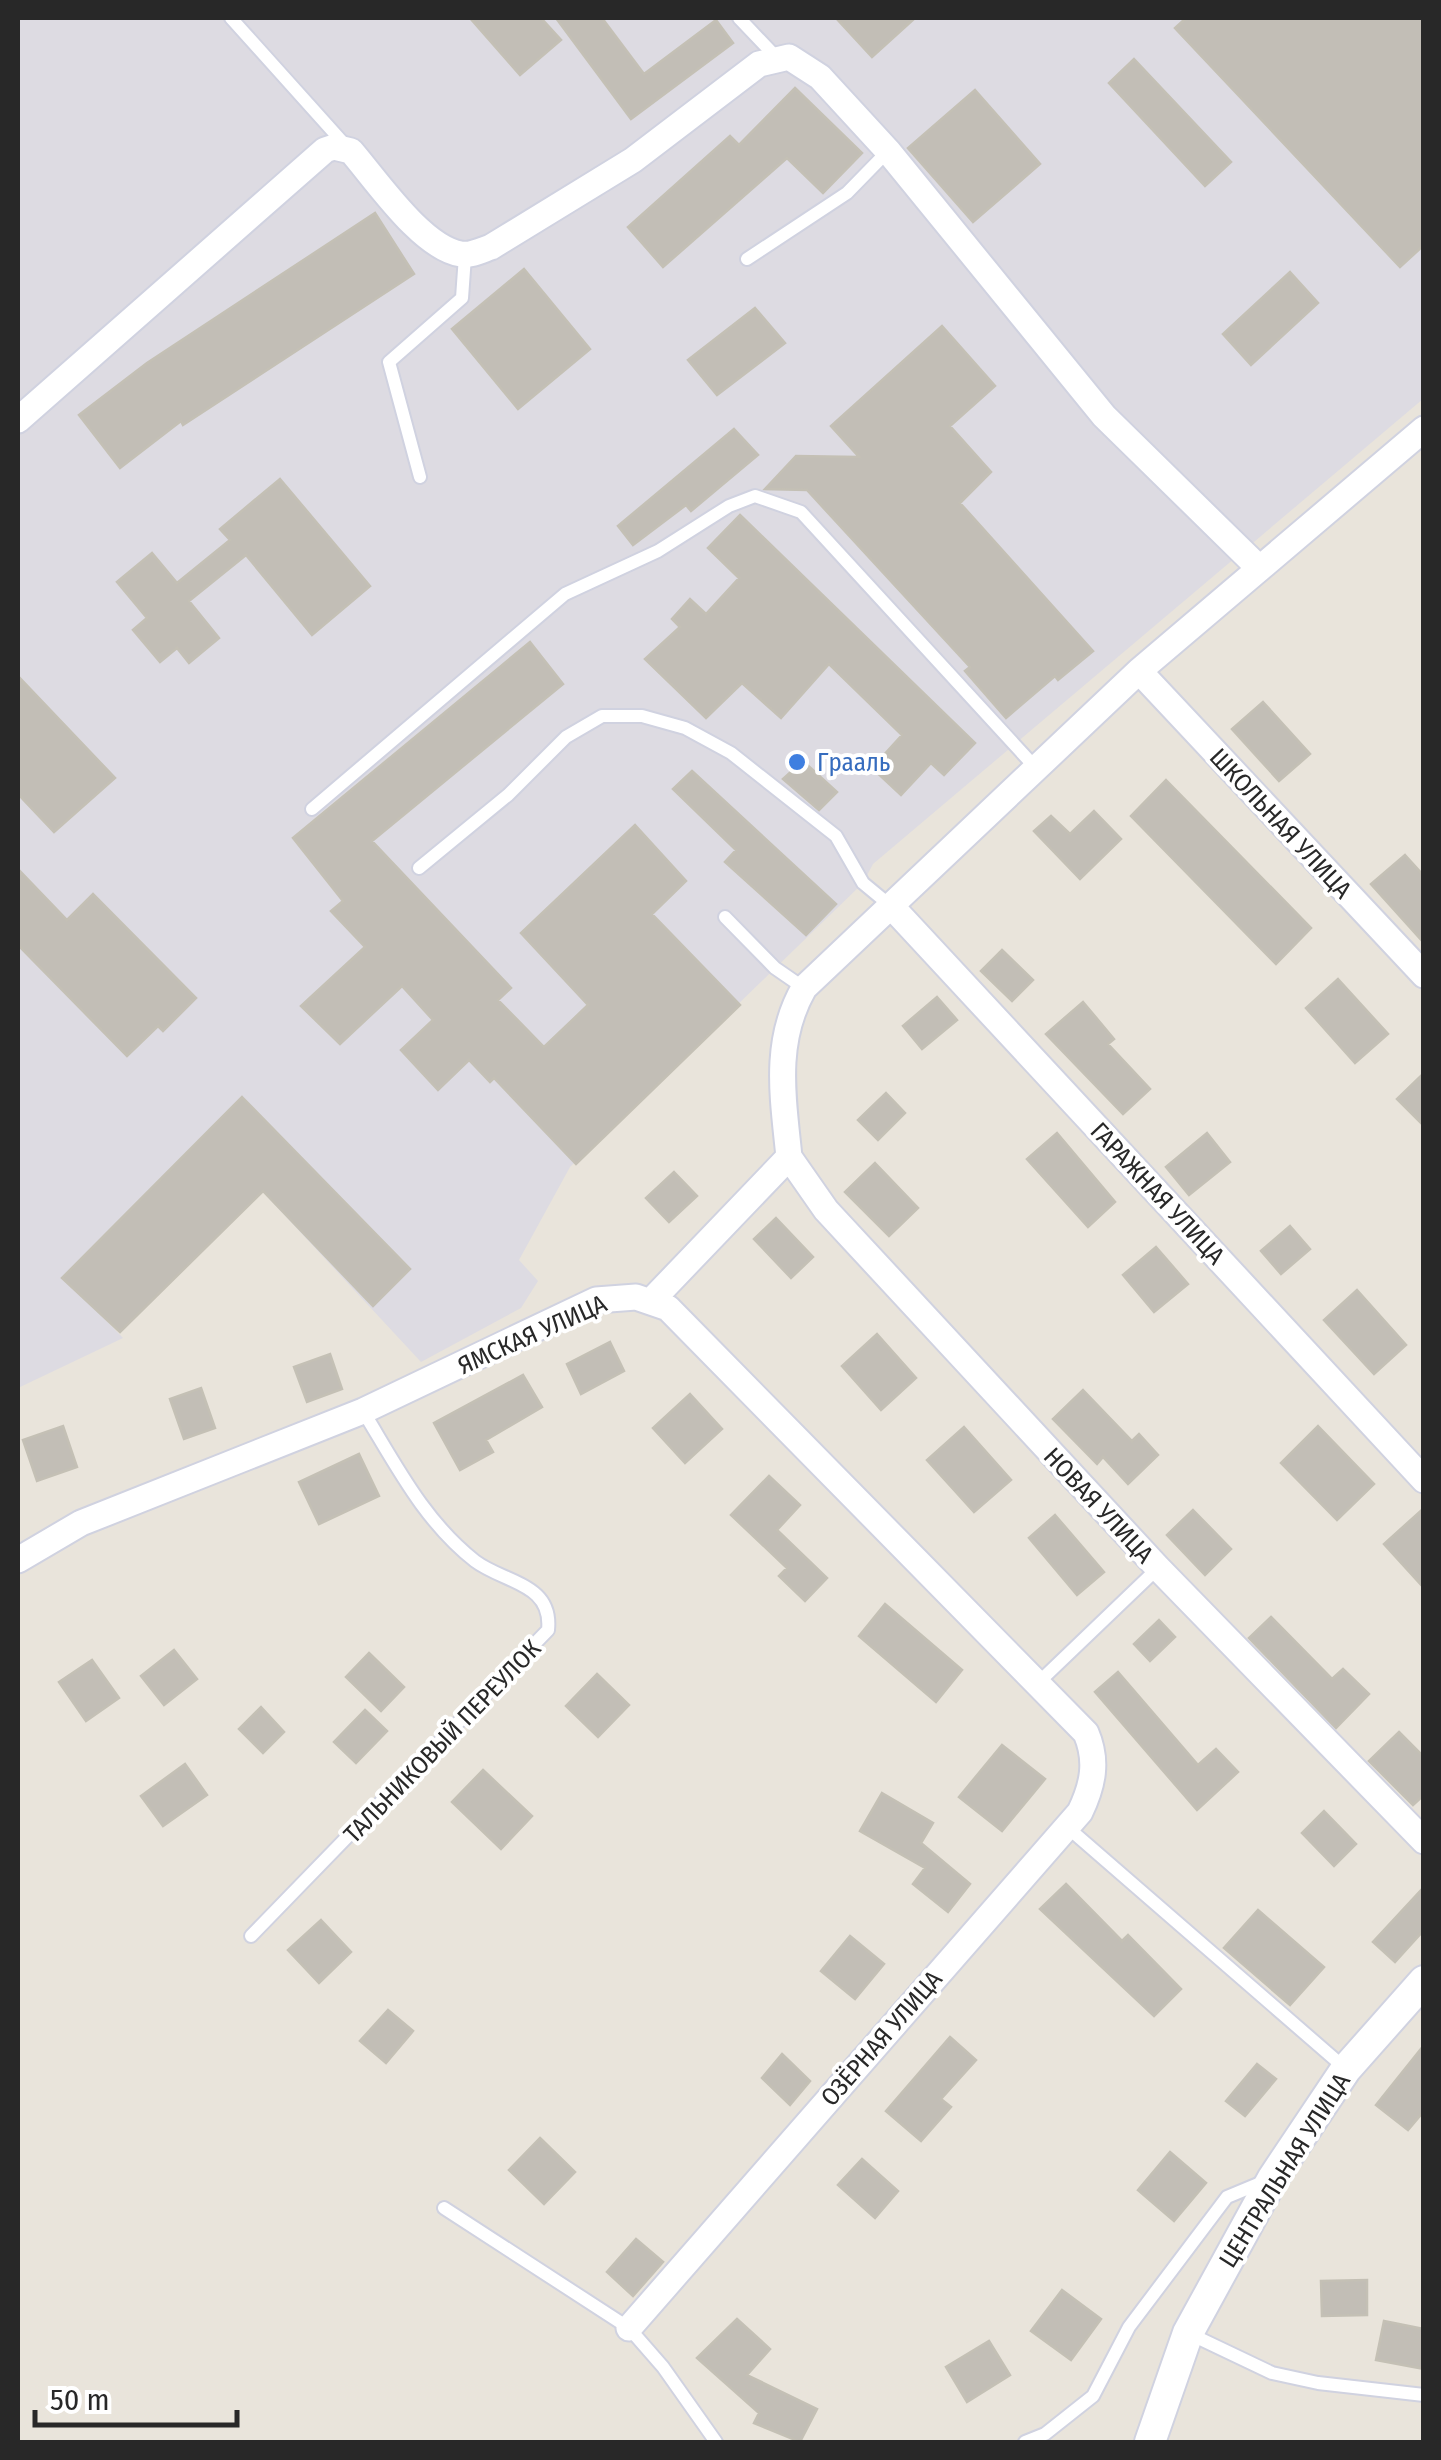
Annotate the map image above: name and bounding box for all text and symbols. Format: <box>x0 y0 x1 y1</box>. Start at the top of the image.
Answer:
street label: ШКОЛЬНАЯ УЛИЦА <box>1203 742 1357 905</box>
place label: Грааль <box>817 748 890 778</box>
marker: Грааль <box>786 751 808 773</box>
street label: ГАРАЖНАЯ УЛИЦА <box>1084 1117 1231 1271</box>
street label: ЯМСКАЯ УЛИЦА <box>453 1289 611 1381</box>
street label: НОВАЯ УЛИЦА <box>1037 1442 1159 1570</box>
street label: ТАЛЬНИКОВЫЙ ПЕРЕУЛОК <box>337 1633 548 1849</box>
street label: ОЗЁРНАЯ УЛИЦА <box>815 1965 949 2112</box>
street label: ЦЕНТРАЛЬНАЯ УЛИЦА <box>1213 2068 1357 2273</box>
scale bar <box>35 2365 238 2427</box>
text: 50 m <box>50 2382 110 2418</box>

